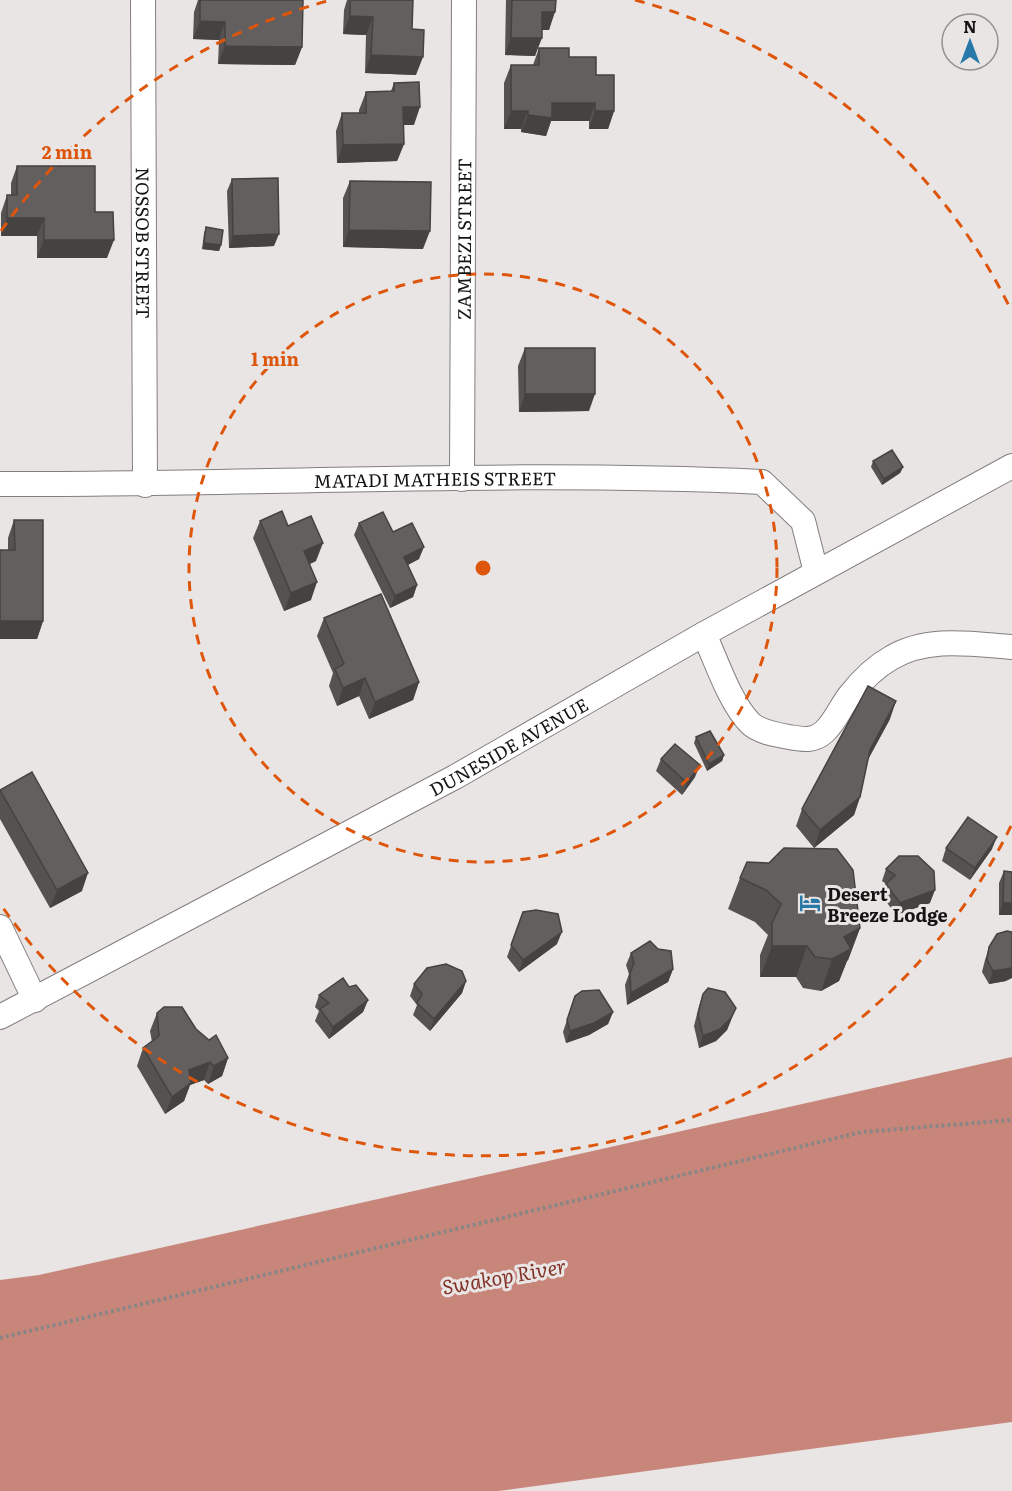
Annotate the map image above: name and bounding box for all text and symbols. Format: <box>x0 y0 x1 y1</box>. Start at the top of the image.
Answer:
north arrow <box>940 12 1000 72</box>
text: N <box>963 14 977 38</box>
text: 2 min <box>42 138 93 165</box>
street label: ZAMBEZI STREET <box>449 158 477 320</box>
street label: NOSSOB STREET <box>130 167 158 319</box>
text: 1 min <box>251 345 300 372</box>
street label: MATADI MATHEIS STREET <box>313 464 556 494</box>
centre of rings <box>473 558 493 578</box>
street label: DUNESIDE AVENUE <box>424 690 593 802</box>
place label: Desert Breeze Lodge <box>827 880 948 928</box>
hotel icon: Desert Breeze Lodge <box>798 891 822 915</box>
water label: Swakop River <box>440 1249 568 1301</box>

